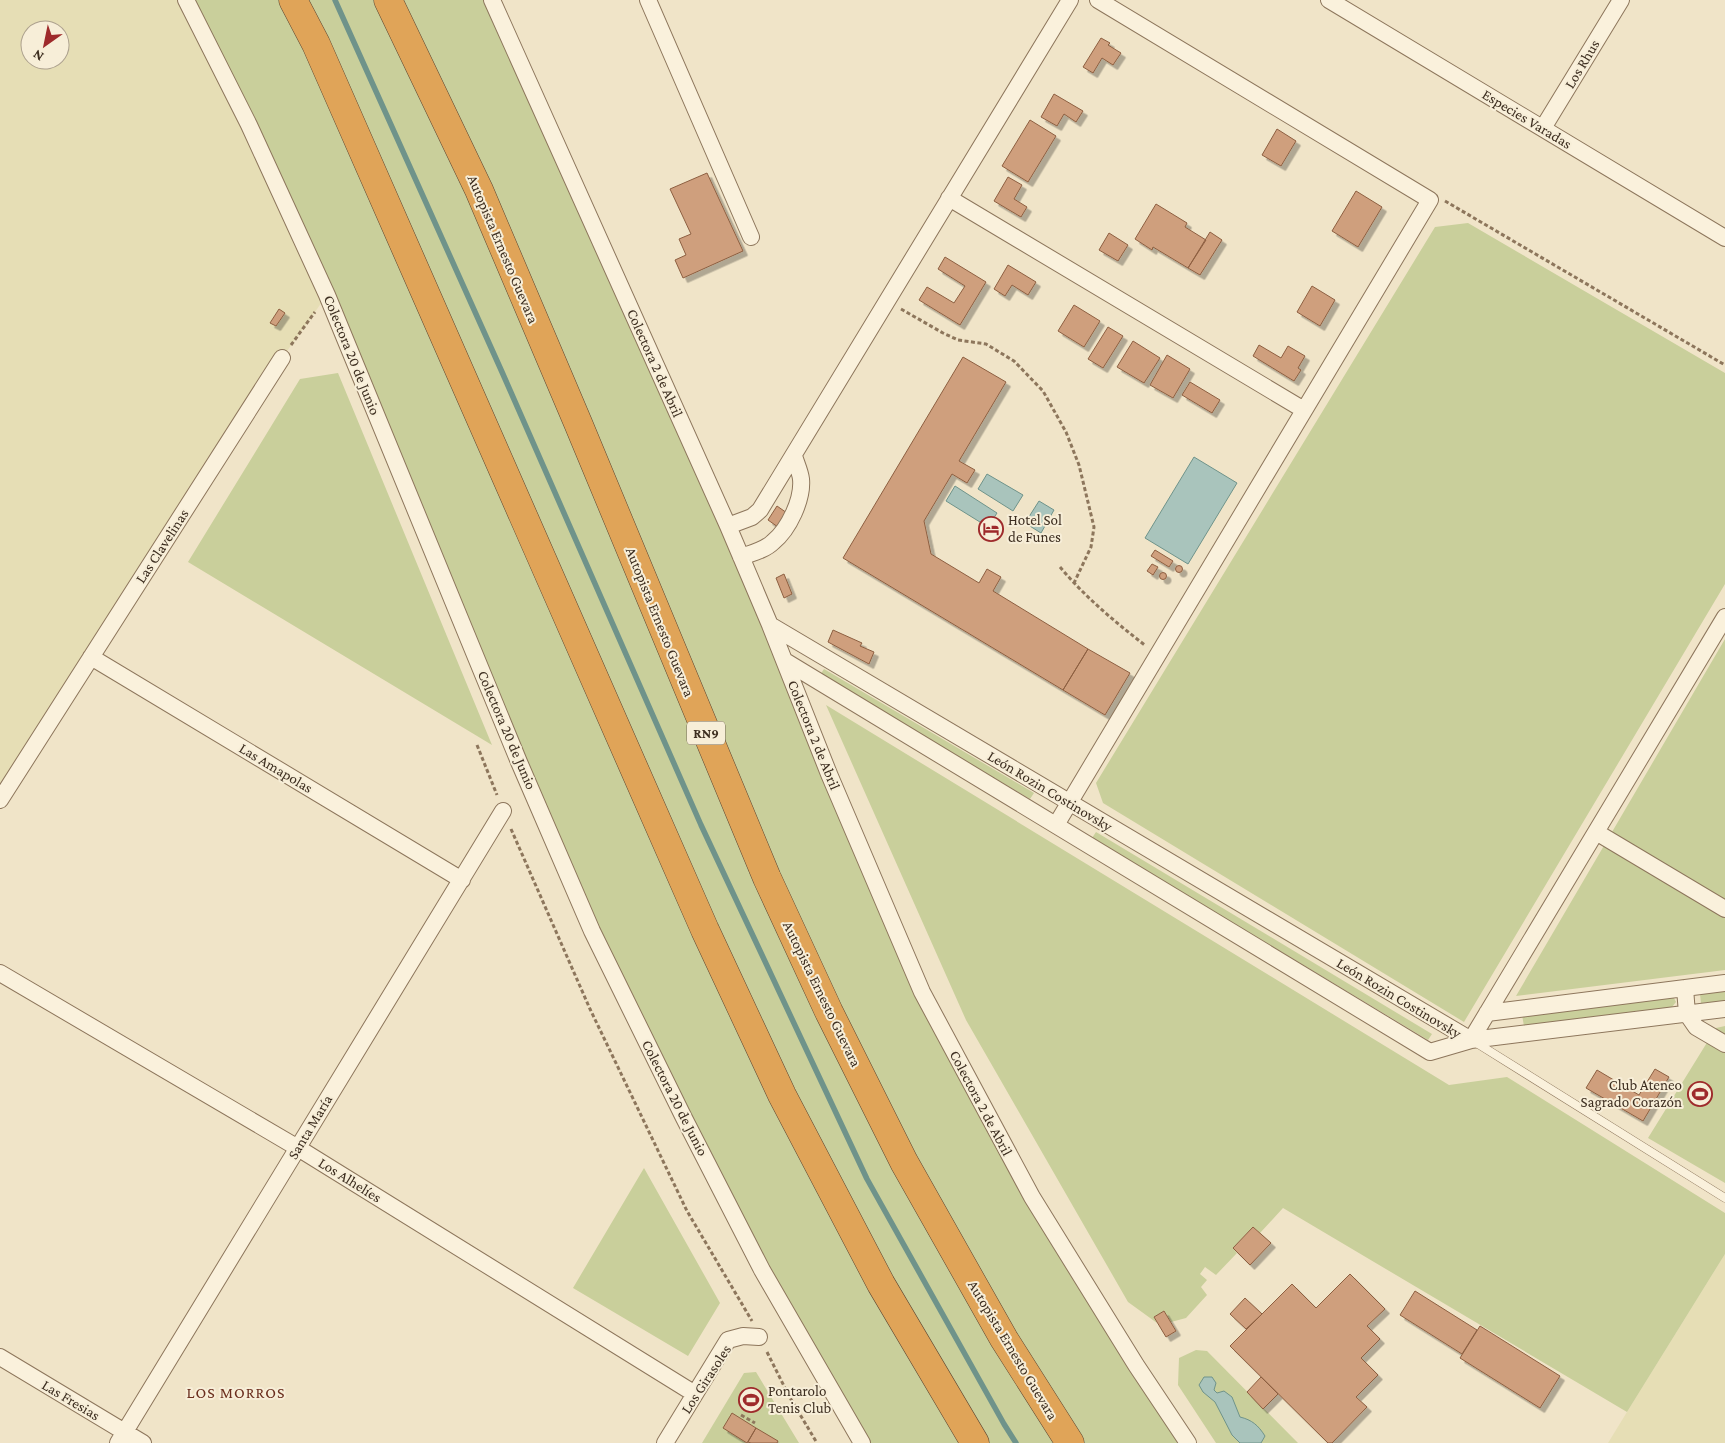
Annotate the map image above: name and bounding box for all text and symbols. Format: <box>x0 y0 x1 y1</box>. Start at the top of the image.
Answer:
north arrow <box>20 20 70 70</box>
street label: Los Rhus <box>1561 37 1603 91</box>
text: N <box>29 46 46 65</box>
street label: Especies Varadas <box>1479 86 1575 153</box>
street label: Autopista Ernesto Guevara <box>463 172 542 326</box>
street label: Colectora 20 de Junio <box>320 293 383 418</box>
street label: Colectora 2 de Abril <box>624 306 686 420</box>
street label: Las Clavelinas <box>132 506 192 586</box>
place label: Hotel Sol de Funes <box>1008 512 1062 545</box>
hotel icon: Hotel Sol de Funes <box>978 516 1004 542</box>
street label: Autopista Ernesto Guevara <box>622 545 697 700</box>
street label: Colectora 20 de Junio <box>474 668 539 792</box>
street label: Colectora 2 de Abril <box>785 678 843 792</box>
road number: RN9 <box>687 721 725 744</box>
street label: Las Amapolas <box>236 740 316 797</box>
street label: León Rozin Costinovsky <box>984 748 1115 835</box>
street label: Autopista Ernesto Guevara <box>779 919 864 1070</box>
street label: León Rozin Costinovsky <box>1333 955 1464 1042</box>
street label: Colectora 20 de Junio <box>638 1037 711 1159</box>
street label: Colectora 2 de Abril <box>947 1048 1015 1158</box>
place label: Club Ateneo Sagrado Corazón <box>1581 1077 1682 1111</box>
sports icon: Club Ateneo Sagrado Corazón <box>1687 1081 1713 1107</box>
street label: Santa María <box>285 1092 335 1162</box>
street label: Los Alhelíes <box>316 1154 384 1206</box>
street label: Autopista Ernesto Guevara <box>964 1277 1061 1423</box>
street label: Los Girasoles <box>678 1342 734 1416</box>
street label: Las Fresias <box>39 1376 103 1424</box>
place label: Pontarolo Tenis Club <box>768 1383 832 1416</box>
district label: LOS MORROS <box>187 1384 285 1401</box>
sports icon: Pontarolo Tenis Club <box>738 1387 764 1413</box>

